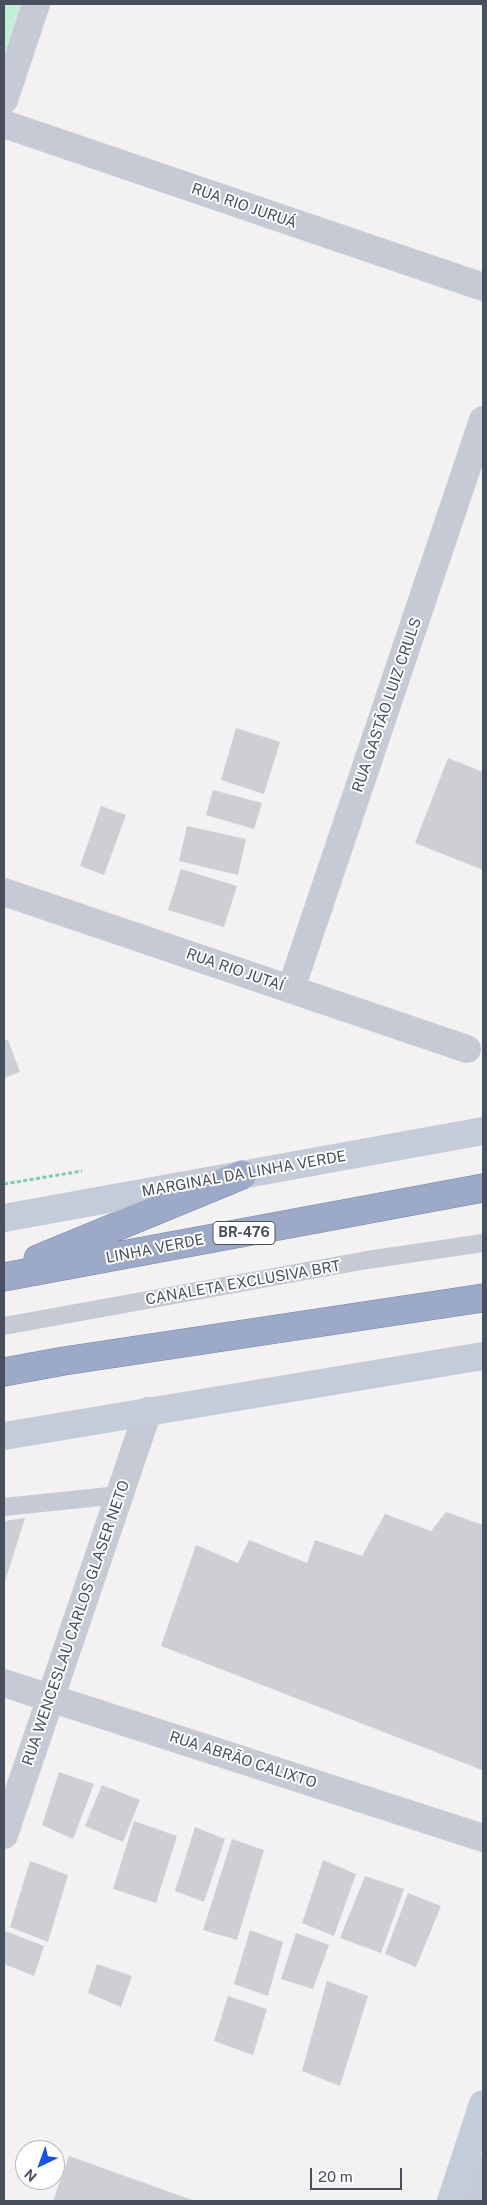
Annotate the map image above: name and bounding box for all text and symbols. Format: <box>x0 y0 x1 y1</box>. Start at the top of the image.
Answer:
street label: RUA RIO JURUÁ <box>189 180 299 232</box>
street label: RUA GASTÃO LUIZ CRULS <box>349 615 425 795</box>
street label: RUA RIO JUTAÍ <box>184 945 286 995</box>
street label: MARGINAL DA LINHA VERDE <box>140 1147 348 1201</box>
road number: BR-476 <box>213 1222 275 1244</box>
street label: LINHA VERDE <box>105 1231 205 1267</box>
street label: CANALETA EXCLUSIVA BRT <box>144 1257 342 1309</box>
street label: RUA WENCESLAU CARLOS GLASER NETO <box>19 1478 133 1768</box>
street label: RUA ABRÃO CALIXTO <box>167 1728 319 1792</box>
north arrow <box>15 2140 65 2190</box>
scale bar <box>312 2158 404 2190</box>
text: N <box>21 2166 40 2185</box>
text: 20 m <box>318 2168 353 2185</box>

